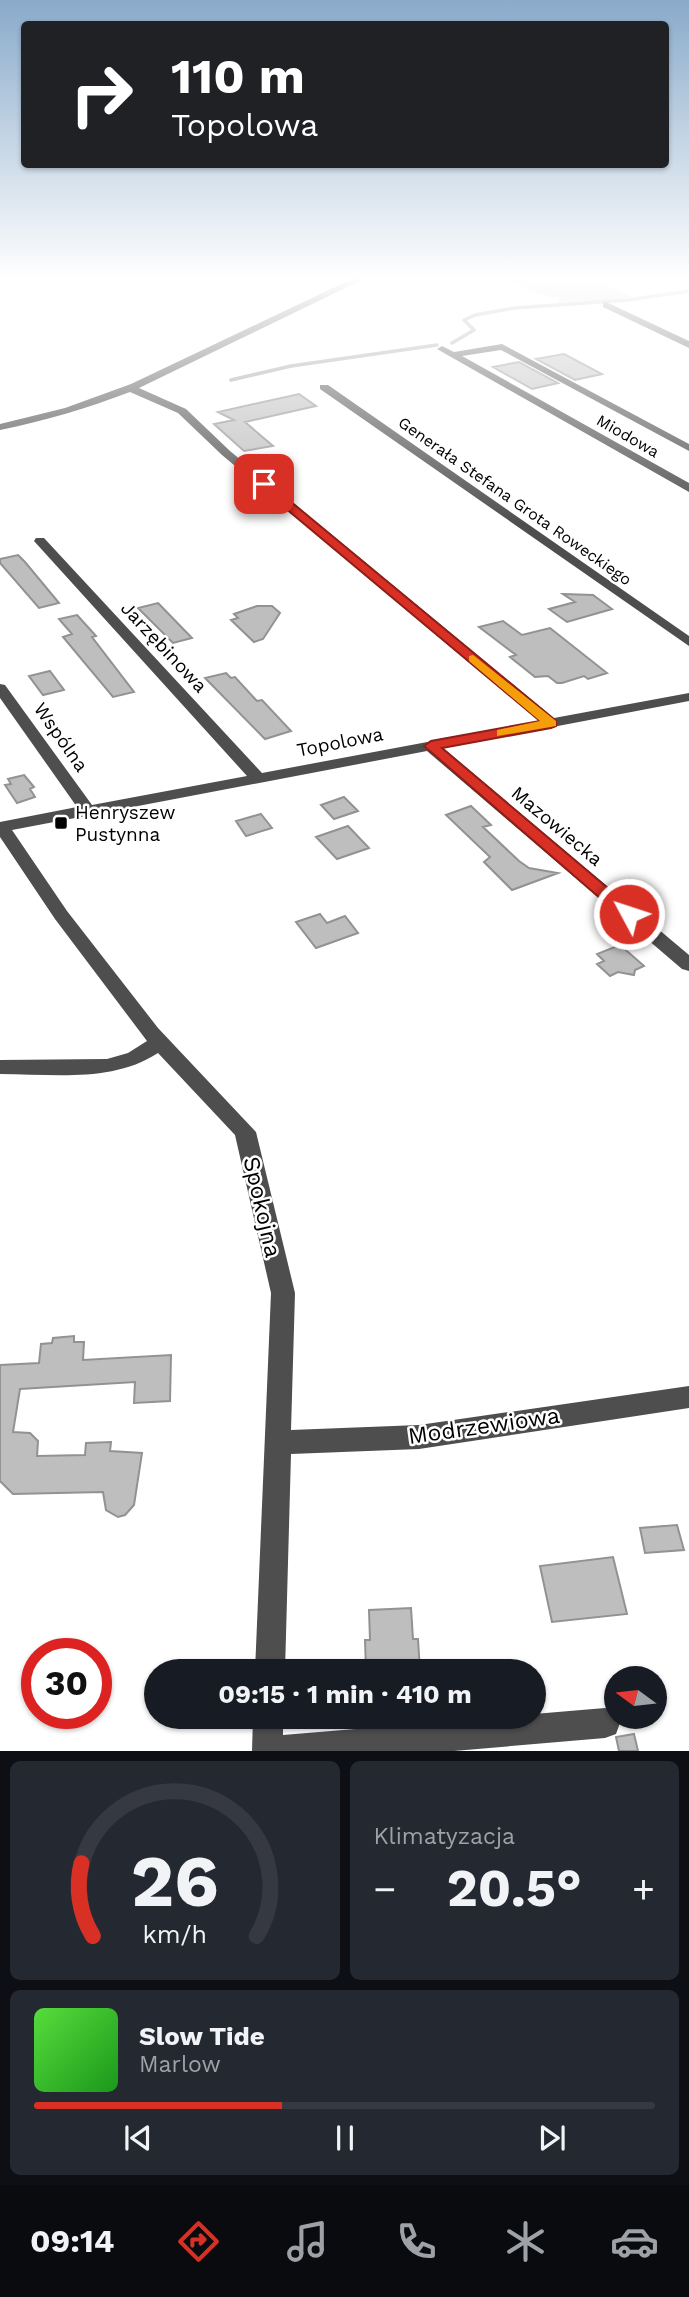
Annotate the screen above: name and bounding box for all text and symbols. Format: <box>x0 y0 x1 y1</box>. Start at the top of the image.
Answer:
text: 110 m <box>171 47 305 105</box>
icon: right <box>56 49 147 140</box>
text: Topolowa <box>171 106 318 144</box>
street label: Miodowa <box>593 410 663 462</box>
street label: Generała Stefana Grota Roweckiego <box>395 413 635 589</box>
pin <box>234 454 294 514</box>
icon: arrive <box>245 465 283 503</box>
street label: Jarzębinowa <box>116 597 212 697</box>
street label: Wspólna <box>29 698 93 776</box>
street label: Topolowa <box>295 722 385 762</box>
street label: Mazowiecka <box>507 781 607 871</box>
place label: Henryszew Pustynna <box>75 801 176 846</box>
marker: Henryszew Pustynna <box>53 815 69 831</box>
position arrow <box>592 877 666 951</box>
street label: Spokojna <box>237 1154 287 1260</box>
street label: Modrzewiowa <box>406 1402 562 1450</box>
speed limit sign: 30 <box>21 1638 112 1729</box>
north arrow <box>604 1666 667 1729</box>
map controls <box>604 1666 667 1729</box>
text: 09:15 · 1 min · 410 m <box>218 1679 472 1709</box>
text: Klimatyzacja <box>374 1823 515 1850</box>
text: 26 <box>131 1839 219 1925</box>
text: 20.5° <box>447 1858 582 1919</box>
text: − <box>374 1867 396 1911</box>
text: + <box>632 1867 655 1911</box>
text: km/h <box>143 1920 207 1949</box>
text: Slow Tide <box>139 2021 265 2051</box>
text: Marlow <box>139 2051 221 2078</box>
icon: previous <box>119 2119 157 2157</box>
icon: pause <box>326 2119 364 2157</box>
icon: next <box>533 2119 571 2157</box>
icon: directions <box>174 2217 223 2266</box>
icon: music <box>283 2217 332 2266</box>
icon: phone <box>392 2217 441 2266</box>
icon: climate <box>501 2217 550 2266</box>
icon: car <box>610 2217 659 2266</box>
text: 09:14 <box>30 2222 114 2260</box>

